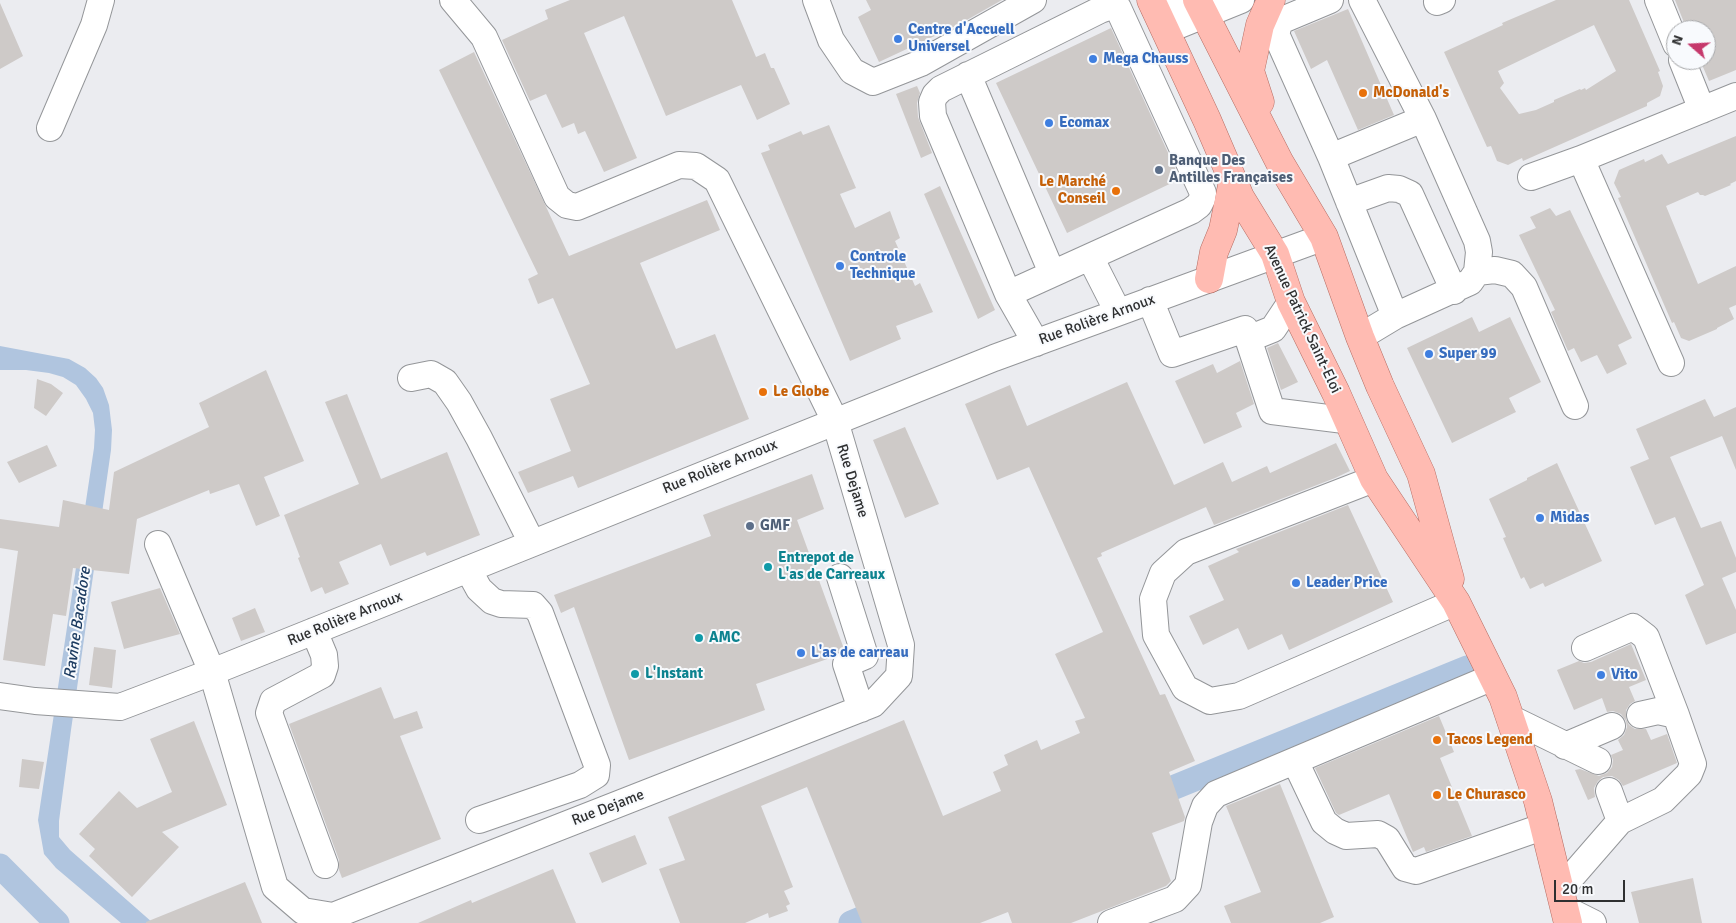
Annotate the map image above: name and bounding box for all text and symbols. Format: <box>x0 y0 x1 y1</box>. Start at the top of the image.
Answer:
north arrow <box>1666 20 1716 70</box>
place label: Centre d'Accuell Universel <box>908 21 1015 56</box>
marker: Centre d'Accuell Universel <box>892 33 904 45</box>
text: N <box>1668 33 1687 48</box>
place label: Mega Chauss <box>1103 50 1188 68</box>
marker: Mega Chauss <box>1087 53 1099 65</box>
place label: McDonald's <box>1373 84 1449 102</box>
marker: McDonald's <box>1357 87 1369 99</box>
place label: Ecomax <box>1059 114 1109 132</box>
marker: Ecomax <box>1043 117 1055 129</box>
place label: Banque Des Antilles Françaises <box>1169 152 1293 187</box>
marker: Banque Des Antilles Françaises <box>1153 164 1165 176</box>
place label: Le Marché Conseil <box>1039 173 1106 208</box>
marker: Le Marché Conseil <box>1110 185 1122 197</box>
street label: Avenue Patrick Saint-Eloi <box>1260 242 1344 396</box>
place label: Controle Technique <box>850 248 915 283</box>
marker: Controle Technique <box>834 260 846 272</box>
street label: Rue Rolière Arnoux <box>1037 291 1157 349</box>
place label: Super 99 <box>1439 345 1497 363</box>
marker: Super 99 <box>1423 348 1435 360</box>
place label: Le Globe <box>773 383 829 401</box>
marker: Le Globe <box>757 386 769 398</box>
street label: Rue Rolière Arnoux <box>660 436 780 498</box>
street label: Rue Dejame <box>832 442 872 520</box>
place label: Midas <box>1550 509 1589 527</box>
marker: Midas <box>1534 512 1546 524</box>
place label: GMF <box>760 517 790 535</box>
marker: GMF <box>744 520 756 532</box>
place label: Entrepot de L'as de Carreaux <box>778 549 885 584</box>
marker: Entrepot de L'as de Carreaux <box>762 561 774 573</box>
water label: Ravine Bacadore <box>61 566 95 680</box>
place label: Leader Price <box>1306 574 1387 592</box>
marker: Leader Price <box>1290 577 1302 589</box>
street label: Rue Rolière Arnoux <box>285 588 405 650</box>
place label: AMC <box>709 629 740 647</box>
marker: AMC <box>693 632 705 644</box>
place label: L'as de carreau <box>811 644 909 662</box>
marker: L'as de carreau <box>795 647 807 659</box>
place label: L'Instant <box>645 665 703 683</box>
place label: Vito <box>1611 666 1638 684</box>
marker: L'Instant <box>629 668 641 680</box>
marker: Vito <box>1595 669 1607 681</box>
place label: Tacos Legend <box>1447 731 1533 749</box>
marker: Tacos Legend <box>1431 734 1443 746</box>
street label: Rue Dejame <box>569 786 647 830</box>
place label: Le Churasco <box>1447 786 1526 804</box>
marker: Le Churasco <box>1431 789 1443 801</box>
scale bar <box>1556 870 1627 902</box>
text: 20 m <box>1562 880 1593 898</box>

